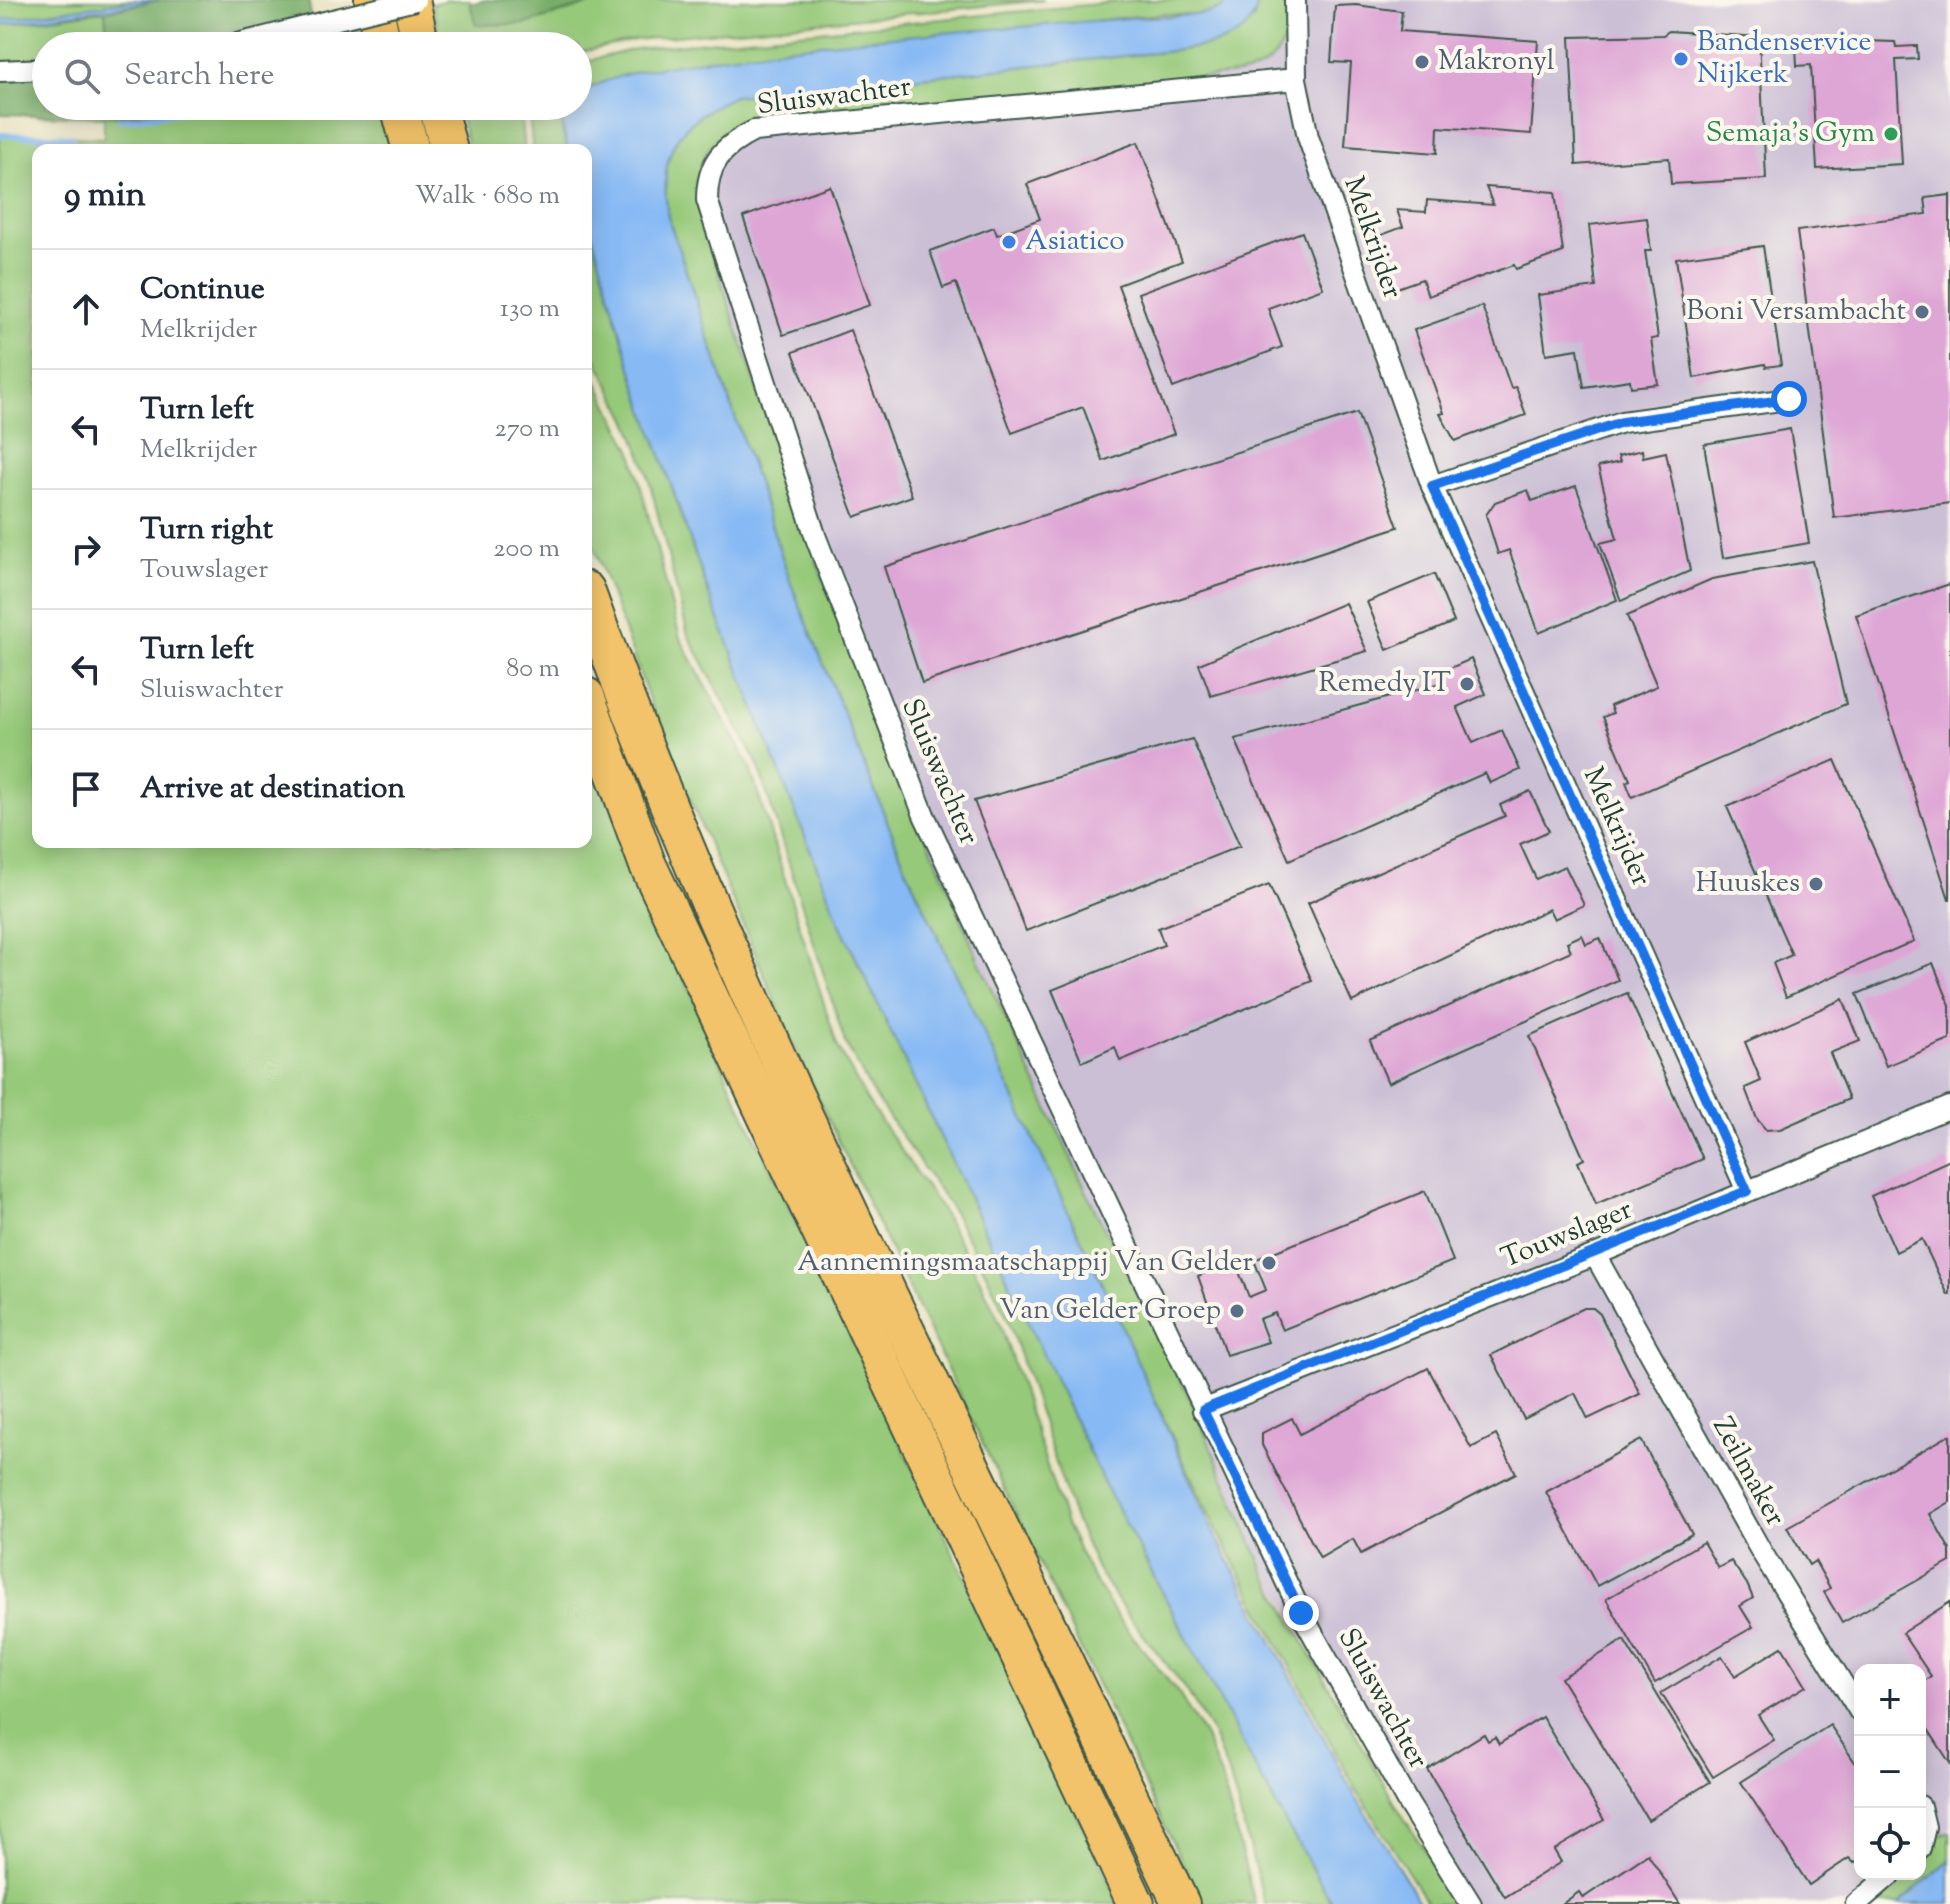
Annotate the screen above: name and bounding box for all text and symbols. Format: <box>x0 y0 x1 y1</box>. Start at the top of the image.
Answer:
place label: Bandenservice Nijkerk <box>1697 23 1872 95</box>
search box <box>32 32 592 120</box>
place label: Makronyl <box>1438 42 1555 82</box>
marker: Bandenservice Nijkerk <box>1672 50 1690 68</box>
marker: Makronyl <box>1413 53 1431 71</box>
icon: search <box>60 54 104 98</box>
text: Search here <box>124 55 274 98</box>
street label: Sluiswachter <box>755 68 914 126</box>
place label: Semaja's Gym <box>1706 114 1875 154</box>
marker: Semaja's Gym <box>1882 125 1900 143</box>
text: 9 min <box>64 172 146 221</box>
street label: Melkrijder <box>1333 172 1412 305</box>
text: Walk · 680 m <box>415 178 560 215</box>
place label: Asiatico <box>1025 222 1125 262</box>
marker: Asiatico <box>1000 233 1018 251</box>
text: Continue <box>140 269 265 312</box>
icon: ahead <box>64 287 108 331</box>
text: 130 m <box>500 291 560 328</box>
place label: Boni Versambacht <box>1686 292 1906 332</box>
marker: Boni Versambacht <box>1913 303 1931 321</box>
text: Melkrijder <box>140 312 257 349</box>
route start <box>1771 381 1807 417</box>
text: Turn left <box>140 389 254 432</box>
icon: left <box>64 407 108 451</box>
text: 270 m <box>495 411 560 448</box>
text: Melkrijder <box>140 432 257 469</box>
text: Turn right <box>140 509 273 552</box>
icon: right <box>64 527 108 571</box>
text: 200 m <box>493 531 560 568</box>
text: Touwslager <box>140 552 268 589</box>
text: Turn left <box>140 629 254 672</box>
icon: left <box>64 647 108 691</box>
text: 80 m <box>506 651 560 688</box>
place label: Remedy IT <box>1318 664 1451 704</box>
text: Sluiswachter <box>140 672 284 709</box>
marker: Remedy IT <box>1458 675 1476 693</box>
street label: Sluiswachter <box>890 693 988 851</box>
street label: Melkrijder <box>1572 761 1660 893</box>
icon: arrive <box>64 767 108 811</box>
text: Arrive at destination <box>140 768 405 811</box>
place label: Huuskes <box>1696 864 1800 904</box>
marker: Huuskes <box>1807 875 1825 893</box>
street label: Touwslager <box>1496 1190 1639 1279</box>
place label: Aannemingsmaatschappij Van Gelder <box>797 1243 1253 1283</box>
marker: Aannemingsmaatschappij Van Gelder <box>1260 1254 1278 1272</box>
place label: Van Gelder Groep <box>999 1291 1221 1331</box>
marker: Van Gelder Groep <box>1228 1302 1246 1320</box>
street label: Zeilmaker <box>1702 1410 1795 1534</box>
route end <box>1283 1595 1319 1631</box>
street label: Sluiswachter <box>1327 1622 1437 1777</box>
map controls <box>1854 1664 1926 1880</box>
button: + <box>1854 1664 1926 1736</box>
button: − <box>1854 1736 1926 1808</box>
button: locate <box>1854 1808 1926 1880</box>

